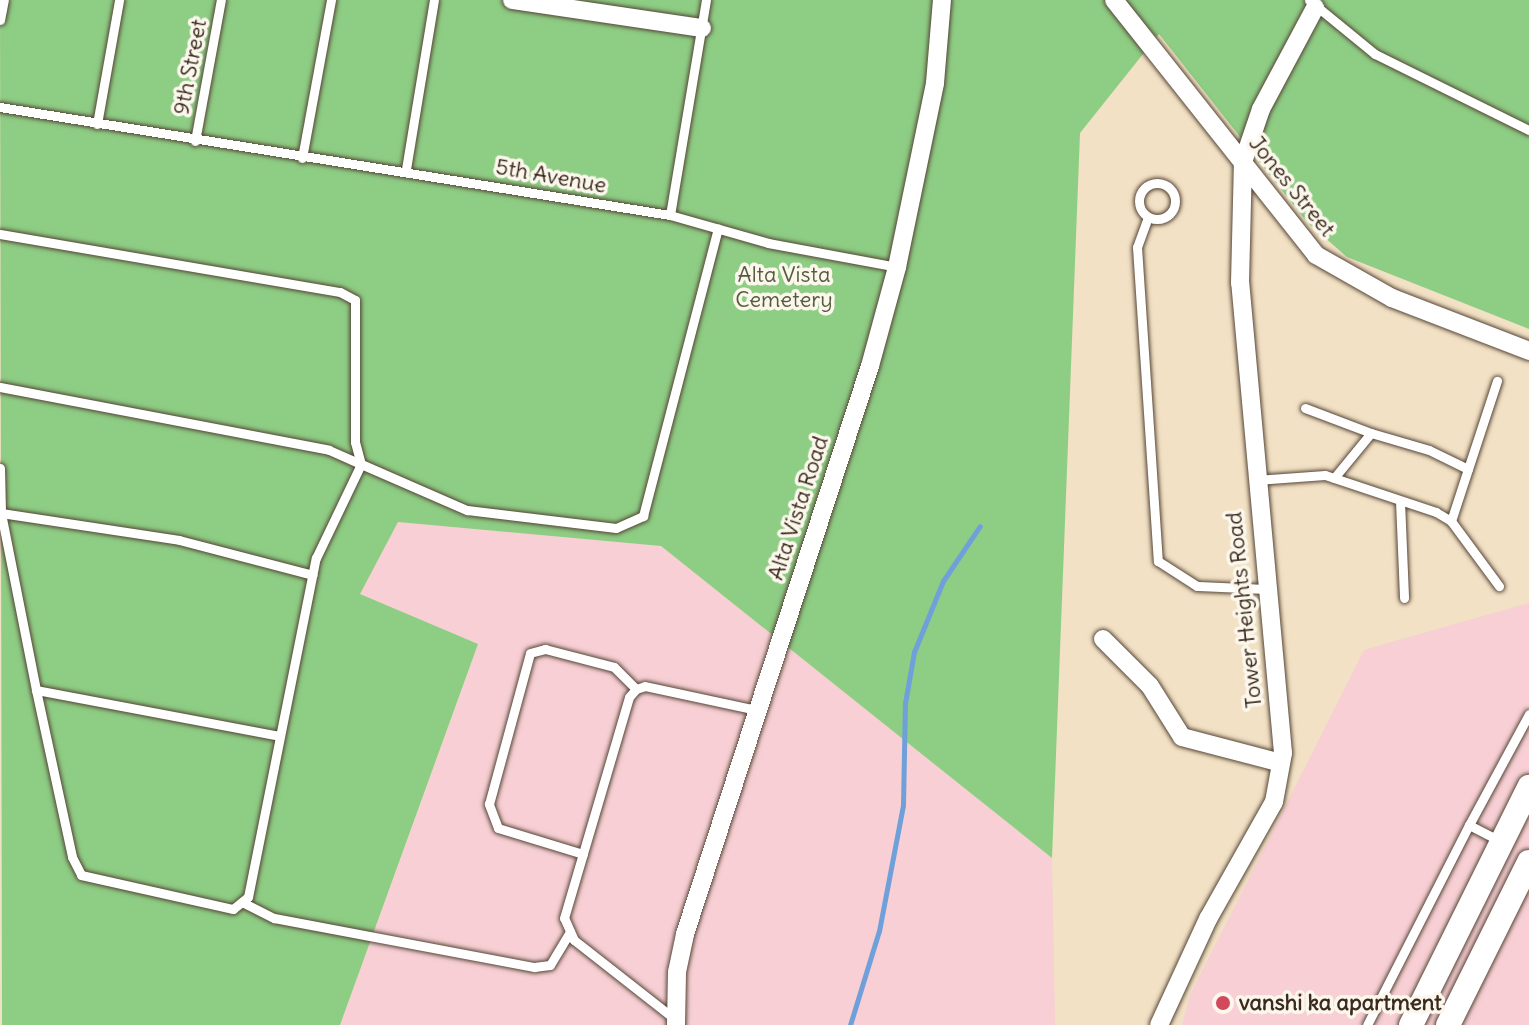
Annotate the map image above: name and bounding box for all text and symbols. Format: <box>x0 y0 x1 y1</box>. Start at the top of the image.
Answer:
street label: 9th Street <box>168 17 212 117</box>
street label: Jones Street <box>1243 130 1341 242</box>
street label: 5th Avenue <box>494 153 608 199</box>
park label: Alta Vista Cemetery <box>735 261 833 312</box>
street label: Alta Vista Road <box>762 433 834 583</box>
street label: Tower Heights Road <box>1221 511 1267 709</box>
place label: vanshi ka apartment <box>1239 990 1442 1016</box>
marker: vanshi ka apartment <box>1214 994 1232 1012</box>

